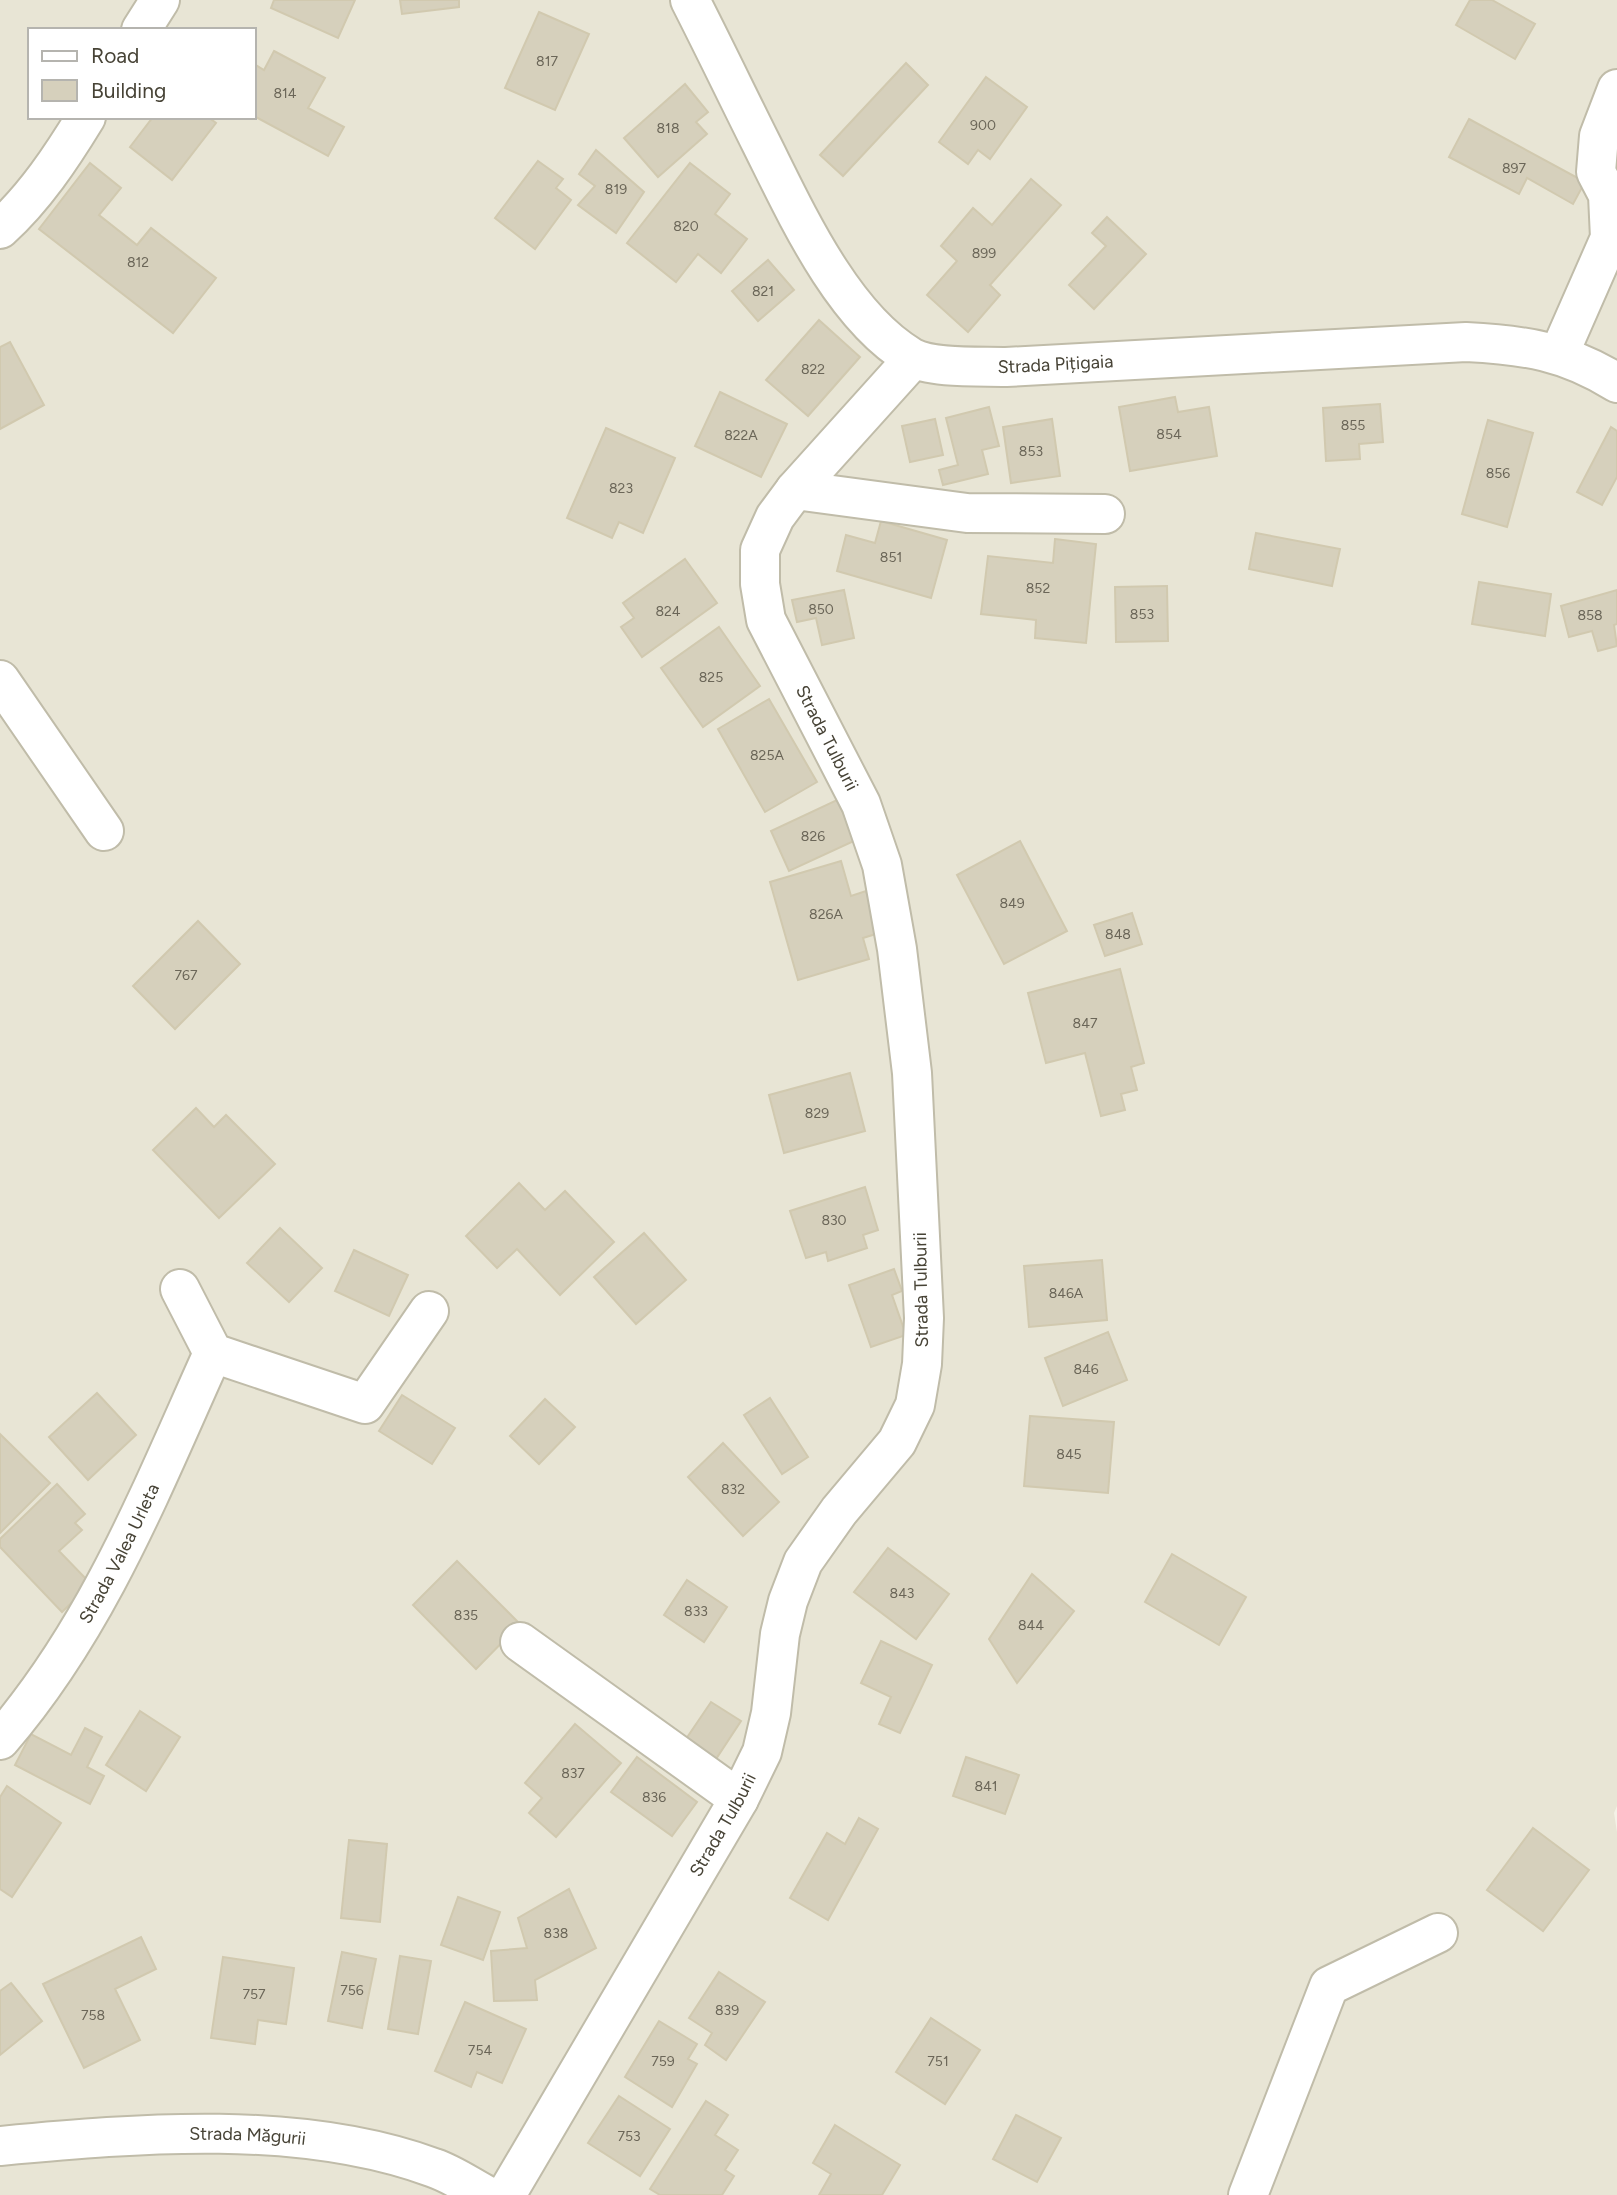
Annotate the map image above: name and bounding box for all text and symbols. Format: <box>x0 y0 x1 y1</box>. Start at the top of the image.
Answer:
legend <box>28 28 256 119</box>
text: Road <box>91 43 139 68</box>
house number: 817 <box>536 53 558 70</box>
text: Building <box>91 78 166 103</box>
house number: 814 <box>273 85 297 102</box>
house number: 900 <box>970 117 996 134</box>
house number: 818 <box>657 120 679 137</box>
house number: 897 <box>1502 160 1526 177</box>
house number: 819 <box>605 181 627 198</box>
house number: 820 <box>673 218 699 235</box>
house number: 899 <box>972 245 996 262</box>
house number: 812 <box>127 254 149 271</box>
house number: 821 <box>752 283 774 300</box>
street label: Strada Pițigaia <box>997 350 1114 378</box>
house number: 822 <box>801 361 825 378</box>
house number: 855 <box>1341 417 1365 434</box>
house number: 854 <box>1156 426 1182 443</box>
house number: 822A <box>724 427 758 444</box>
house number: 853 <box>1019 443 1043 460</box>
house number: 856 <box>1486 465 1510 482</box>
house number: 823 <box>609 480 633 497</box>
house number: 851 <box>880 549 902 566</box>
house number: 852 <box>1026 580 1050 597</box>
house number: 850 <box>808 601 834 618</box>
house number: 824 <box>655 603 681 620</box>
house number: 853 <box>1130 606 1154 623</box>
house number: 858 <box>1577 607 1603 624</box>
house number: 825 <box>699 669 723 686</box>
street label: Strada Tulburii <box>791 682 863 794</box>
house number: 825A <box>750 747 784 764</box>
house number: 826 <box>801 828 825 845</box>
house number: 849 <box>999 895 1025 912</box>
house number: 826A <box>809 906 843 923</box>
house number: 848 <box>1105 926 1131 943</box>
house number: 767 <box>175 967 198 984</box>
house number: 847 <box>1073 1015 1098 1032</box>
house number: 829 <box>805 1105 829 1122</box>
house number: 830 <box>821 1212 847 1229</box>
street label: Strada Tulburii <box>909 1232 933 1348</box>
house number: 846A <box>1049 1285 1084 1302</box>
house number: 846 <box>1073 1361 1099 1378</box>
house number: 845 <box>1056 1446 1082 1463</box>
street label: Strada Valea Urleta <box>74 1480 164 1628</box>
house number: 832 <box>721 1481 745 1498</box>
house number: 843 <box>890 1585 914 1602</box>
house number: 833 <box>684 1603 708 1620</box>
house number: 835 <box>454 1607 478 1624</box>
house number: 844 <box>1018 1617 1044 1634</box>
house number: 837 <box>561 1765 585 1782</box>
street label: Strada Tulburii <box>685 1770 761 1881</box>
house number: 841 <box>974 1778 998 1795</box>
house number: 836 <box>642 1789 666 1806</box>
house number: 838 <box>544 1925 568 1942</box>
house number: 756 <box>340 1982 364 1999</box>
house number: 757 <box>242 1986 266 2003</box>
house number: 839 <box>715 2002 739 2019</box>
house number: 758 <box>81 2007 105 2024</box>
house number: 754 <box>468 2042 492 2059</box>
house number: 759 <box>651 2053 675 2070</box>
house number: 751 <box>927 2053 949 2070</box>
street label: Strada Măgurii <box>189 2123 307 2150</box>
house number: 753 <box>617 2128 641 2145</box>

